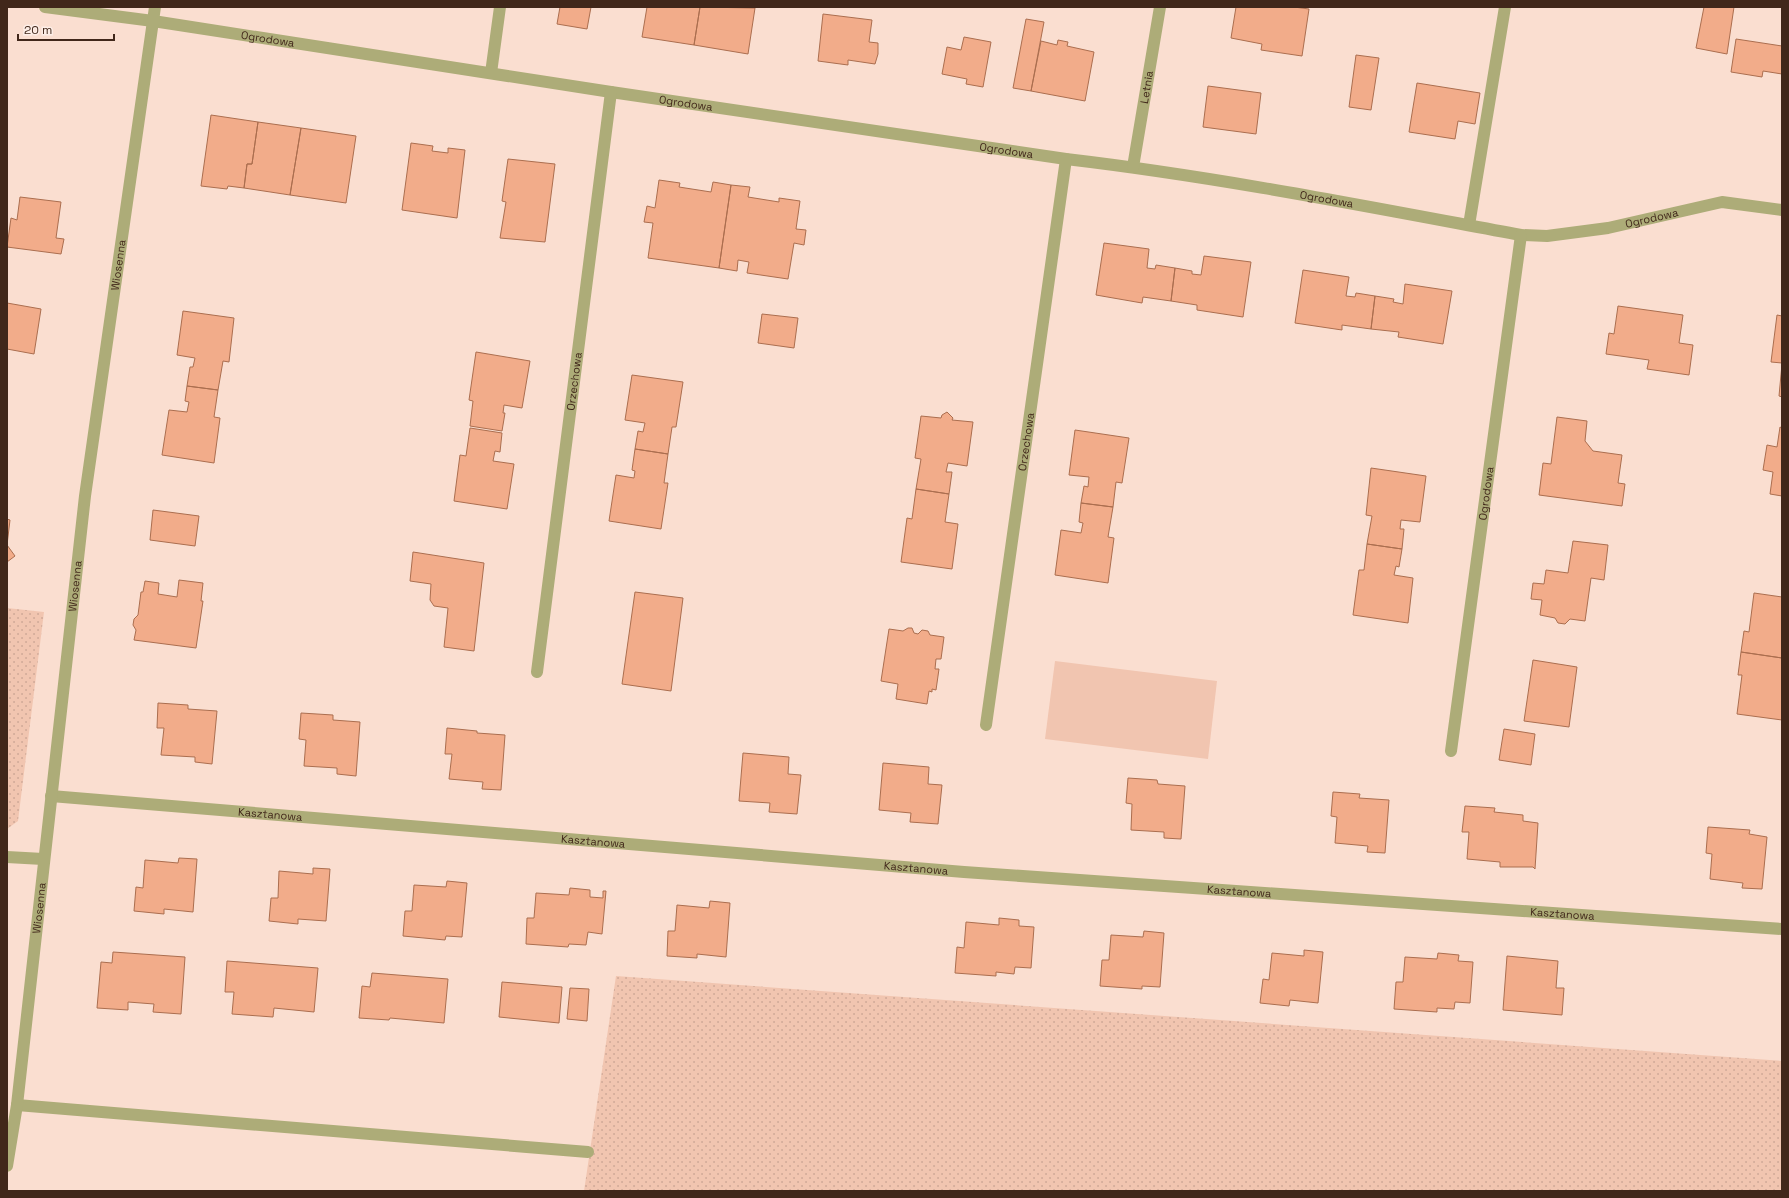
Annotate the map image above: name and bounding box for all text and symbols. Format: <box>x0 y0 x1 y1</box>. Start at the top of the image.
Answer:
scale bar <box>18 16 114 42</box>
text: 20 m <box>24 22 52 38</box>
street label: Ogrodowa <box>240 28 296 50</box>
street label: Letnia <box>1137 69 1156 105</box>
street label: Ogrodowa <box>658 92 714 114</box>
street label: Ogrodowa <box>979 139 1035 161</box>
street label: Ogrodowa <box>1299 187 1355 211</box>
street label: Ogrodowa <box>1624 205 1680 231</box>
street label: Wiosenna <box>108 238 129 291</box>
street label: Orzechowa <box>563 351 585 411</box>
street label: Orzechowa <box>1015 411 1037 472</box>
street label: Ogrodowa <box>1475 465 1497 521</box>
street label: Wiosenna <box>65 559 85 612</box>
street label: Kasztanowa <box>238 805 304 824</box>
street label: Kasztanowa <box>560 831 626 851</box>
street label: Kasztanowa <box>883 858 949 878</box>
street label: Wiosenna <box>29 881 49 934</box>
street label: Kasztanowa <box>1207 882 1272 900</box>
street label: Kasztanowa <box>1530 904 1596 923</box>

